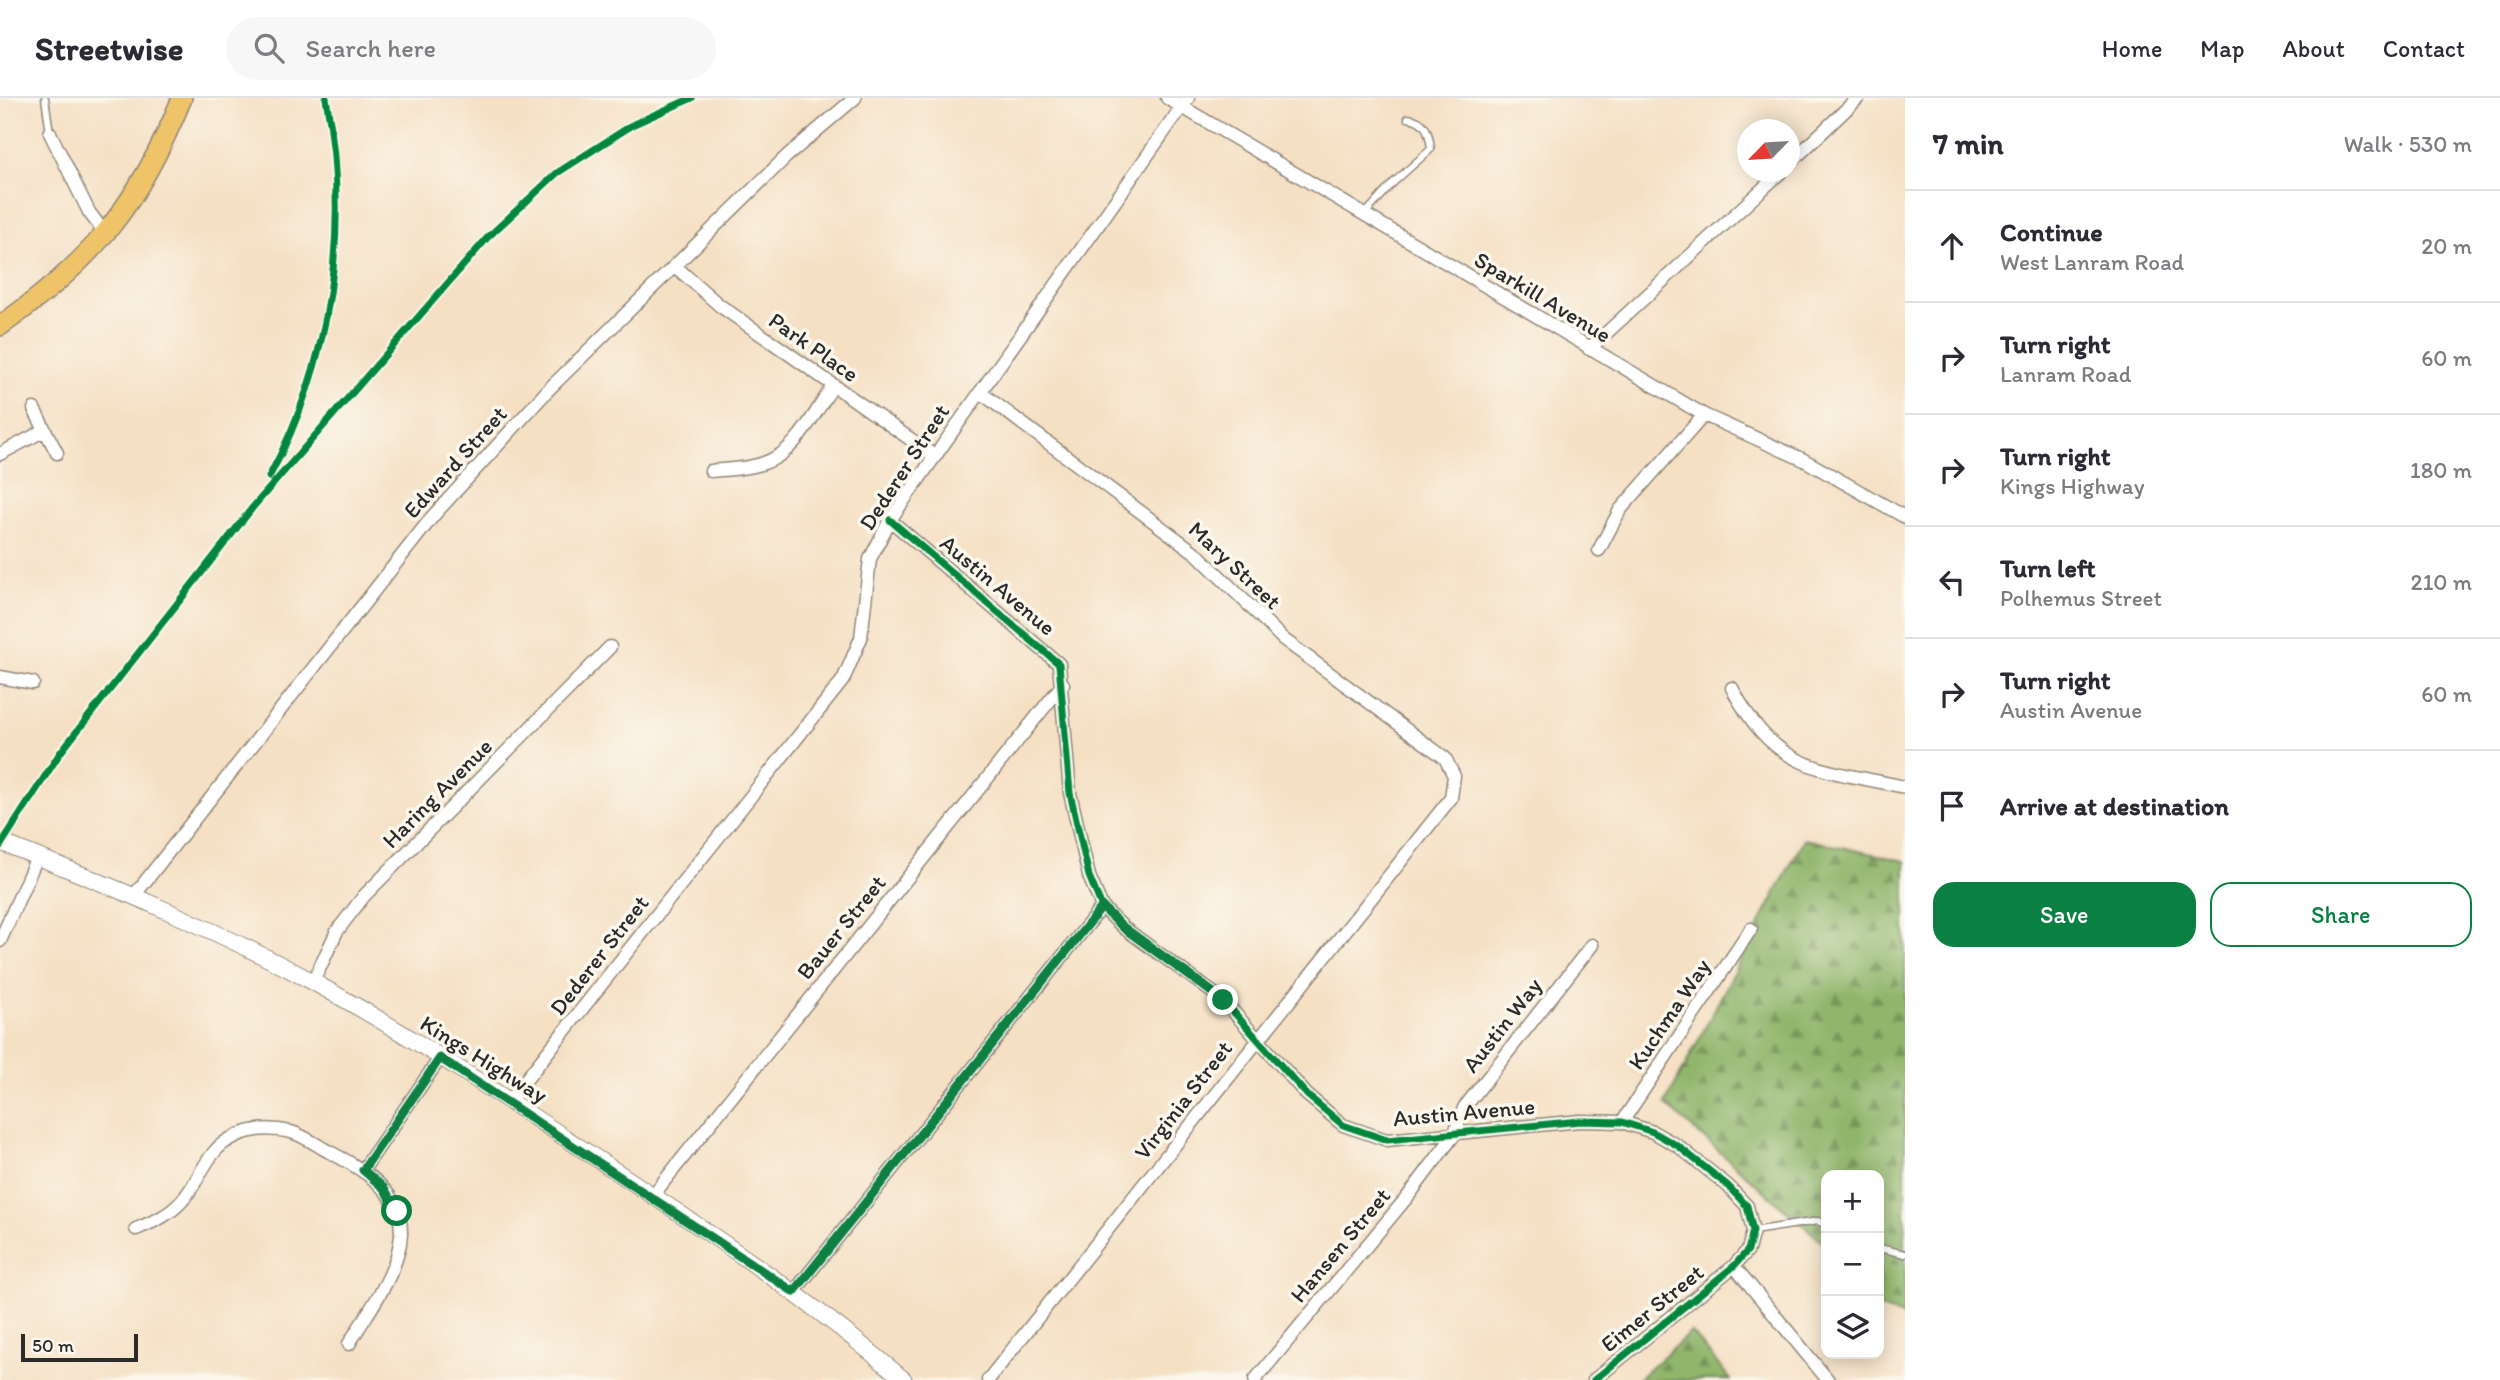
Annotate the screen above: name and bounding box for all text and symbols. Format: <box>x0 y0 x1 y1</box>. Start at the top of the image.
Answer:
search box <box>226 17 716 80</box>
text: Streetwise <box>35 29 184 68</box>
icon: search <box>250 29 288 67</box>
text: Search here <box>306 32 436 64</box>
text: Home <box>2102 34 2162 63</box>
text: Map <box>2200 34 2244 63</box>
text: About <box>2282 34 2345 63</box>
text: Contact <box>2383 34 2465 63</box>
north arrow <box>1737 119 1800 182</box>
text: 7 min <box>1933 125 2004 162</box>
text: Walk · 530 m <box>2344 130 2472 158</box>
text: Continue <box>2000 216 2103 248</box>
icon: ahead <box>1933 227 1971 265</box>
text: 20 m <box>2421 232 2472 260</box>
street label: Sparkill Avenue <box>1469 245 1617 349</box>
text: West Lanram Road <box>2000 248 2184 276</box>
street label: Park Place <box>764 306 864 388</box>
text: Turn right <box>2000 328 2111 360</box>
icon: right <box>1933 339 1971 377</box>
text: 60 m <box>2421 344 2472 372</box>
text: Lanram Road <box>2000 360 2131 388</box>
street label: Dederer Street <box>853 398 955 535</box>
street label: Edward Street <box>397 400 513 524</box>
text: Turn right <box>2000 440 2111 472</box>
icon: right <box>1933 451 1971 489</box>
text: 180 m <box>2410 456 2472 484</box>
text: Kings Highway <box>2000 472 2145 500</box>
street label: Mary Street <box>1183 515 1287 615</box>
street label: Austin Avenue <box>935 529 1061 641</box>
text: Turn left <box>2000 552 2096 584</box>
icon: left <box>1933 563 1971 601</box>
text: 210 m <box>2411 568 2472 596</box>
text: Polhemus Street <box>2000 584 2162 612</box>
text: Turn right <box>2000 664 2111 696</box>
icon: right <box>1933 675 1971 713</box>
text: 60 m <box>2421 680 2472 708</box>
text: Austin Avenue <box>2000 696 2142 724</box>
street label: Haring Avenue <box>376 732 498 854</box>
icon: arrive <box>1933 787 1971 825</box>
text: Arrive at destination <box>2000 790 2229 822</box>
street label: Bauer Street <box>790 869 892 985</box>
button: Save <box>1933 882 2196 947</box>
button: Share <box>2210 882 2472 947</box>
street label: Dederer Street <box>543 889 655 1021</box>
street label: Kuchma Way <box>1622 953 1716 1075</box>
street label: Austin Way <box>1456 972 1548 1078</box>
route end <box>1207 984 1238 1015</box>
street label: Kings Highway <box>415 1009 553 1109</box>
street label: Virginia Street <box>1128 1035 1238 1165</box>
street label: Austin Avenue <box>1392 1092 1536 1132</box>
map controls <box>1821 1170 1884 1359</box>
button: + <box>1821 1170 1884 1233</box>
street label: Hansen Street <box>1284 1182 1396 1308</box>
route start <box>381 1195 412 1226</box>
button: − <box>1821 1233 1884 1296</box>
street label: Eimer Street <box>1595 1258 1709 1358</box>
button: layers <box>1821 1296 1884 1359</box>
scale bar <box>21 1331 138 1363</box>
text: 50 m <box>32 1334 74 1357</box>

